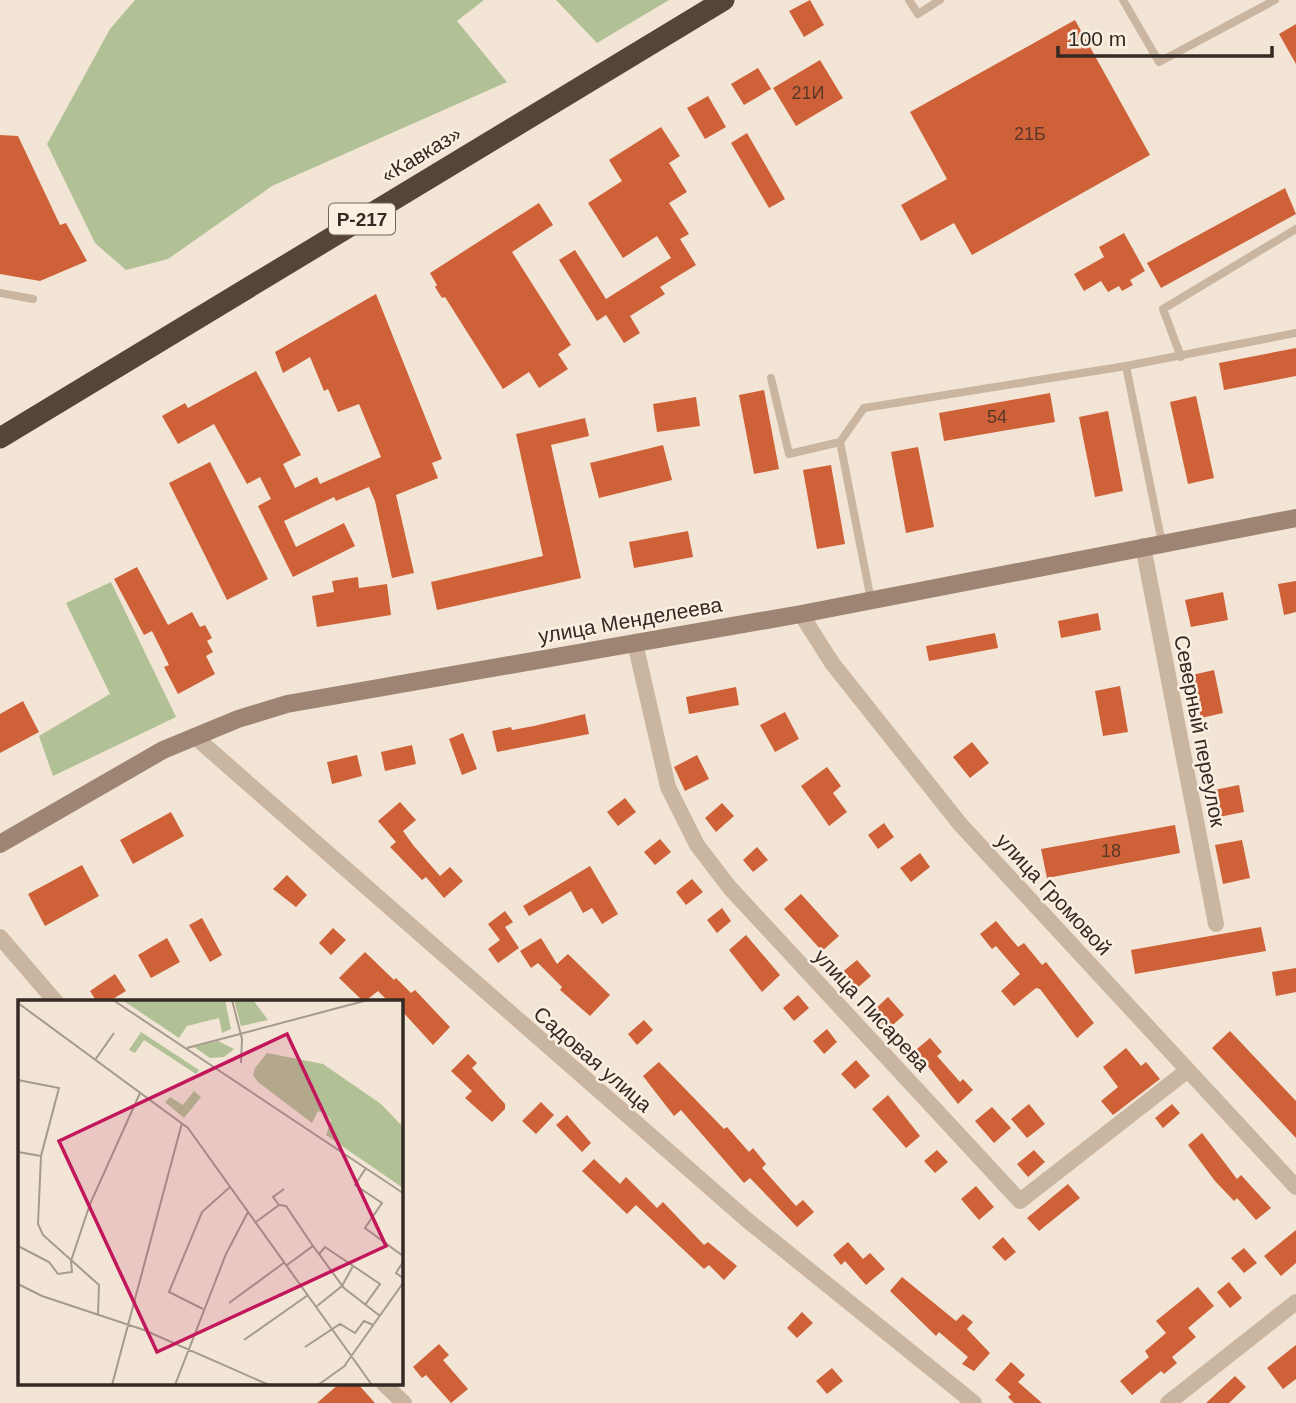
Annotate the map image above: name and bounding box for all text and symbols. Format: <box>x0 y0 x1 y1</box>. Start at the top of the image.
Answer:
scale bar <box>1058 14 1272 58</box>
text: 100 m <box>1068 27 1126 50</box>
house number: 21И <box>792 83 824 103</box>
street label: «Кавказ» <box>377 121 465 187</box>
house number: 21Б <box>1014 124 1046 144</box>
road number: Р-217 <box>329 204 395 234</box>
house number: 54 <box>987 407 1007 427</box>
street label: улица Менделеева <box>536 592 724 647</box>
street label: Северный переулок <box>1170 633 1230 830</box>
street label: улица Громовой <box>992 829 1116 959</box>
house number: 18 <box>1101 841 1121 861</box>
street label: улица Писарева <box>810 944 935 1076</box>
inset map <box>18 1000 402 1386</box>
street label: Садовая улица <box>529 1002 657 1117</box>

